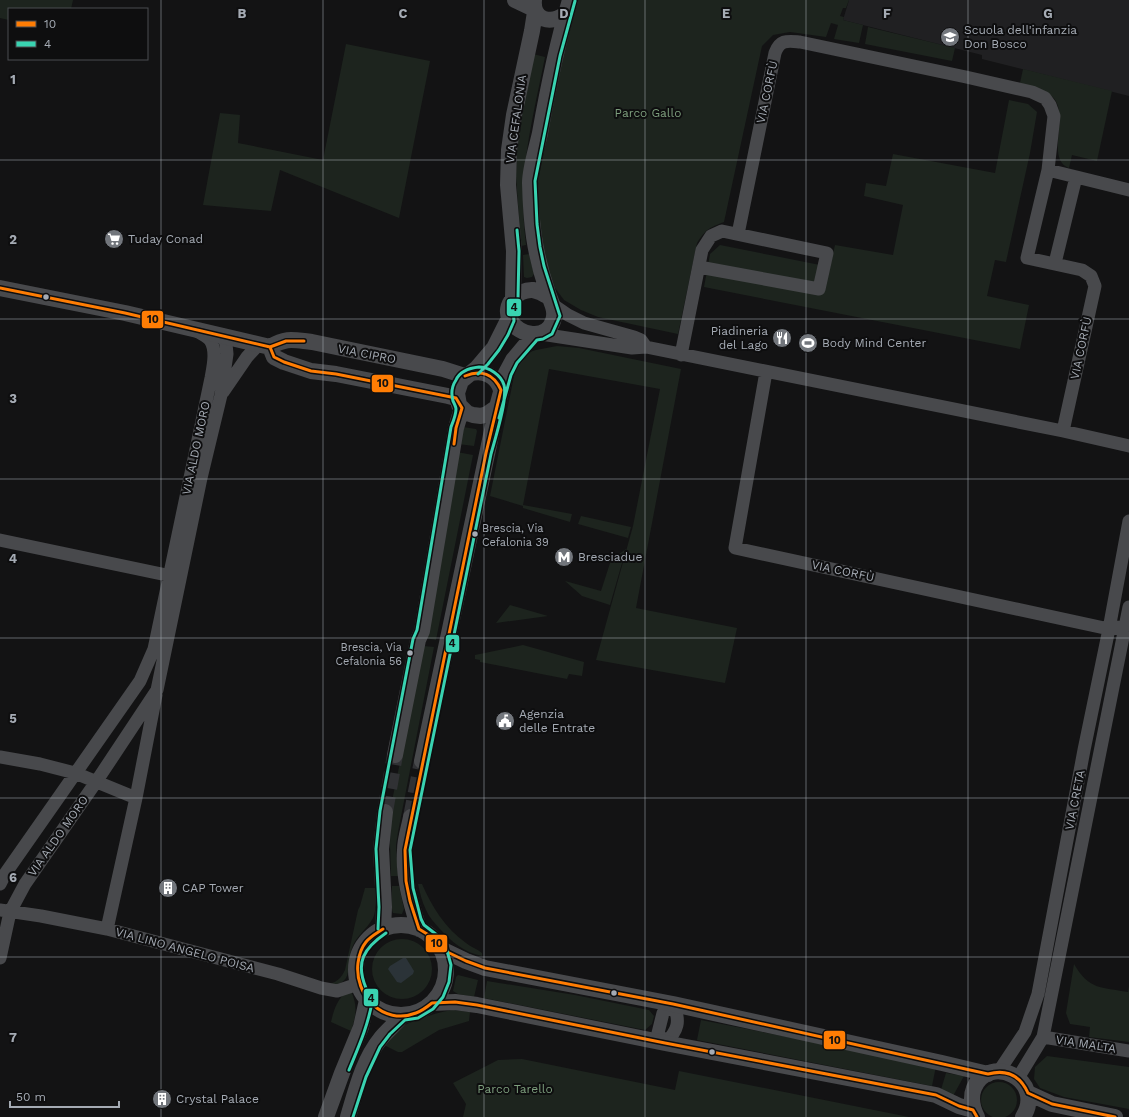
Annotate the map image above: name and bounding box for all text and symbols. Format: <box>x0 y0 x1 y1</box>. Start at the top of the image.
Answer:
text: B <box>238 6 247 21</box>
text: C <box>399 6 408 21</box>
text: D <box>559 6 569 21</box>
text: E <box>722 6 730 21</box>
text: F <box>883 6 891 21</box>
text: G <box>1043 6 1053 21</box>
legend <box>8 8 148 60</box>
text: 10 <box>44 17 56 31</box>
place label: Scuola dell'infanzia Don Bosco <box>964 23 1077 51</box>
school or university icon: Scuola dell'infanzia Don Bosco <box>939 26 961 48</box>
text: 4 <box>44 37 51 51</box>
street label: VIA CORFÙ <box>754 59 780 125</box>
text: 1 <box>10 72 16 87</box>
street label: VIA CEFALONIA <box>503 74 529 164</box>
park label: Parco Gallo <box>615 106 681 120</box>
supermarket icon: Tuday Conad <box>103 228 125 250</box>
text: 2 <box>9 232 17 247</box>
place label: Tuday Conad <box>128 232 203 246</box>
unlabelled marker <box>41 292 51 302</box>
line badge: 4 <box>506 298 522 317</box>
text: 4 <box>510 301 518 314</box>
line badge: 10 <box>141 310 164 329</box>
text: 10 <box>147 313 159 326</box>
street label: VIA CORFÙ <box>1068 315 1094 381</box>
place label: Piadineria del Lago <box>711 324 768 352</box>
restaurant icon: Piadineria del Lago <box>771 327 793 349</box>
sports icon: Body Mind Center <box>797 332 819 354</box>
place label: Body Mind Center <box>822 336 926 350</box>
street label: VIA CIPRO <box>337 342 397 366</box>
line badge: 10 <box>371 374 394 393</box>
text: 10 <box>377 377 389 390</box>
text: 3 <box>9 391 17 406</box>
street label: VIA ALDO MORO <box>179 400 213 496</box>
place label: Brescia, Via Cefalonia 39 <box>482 522 549 549</box>
marker: Brescia, Via Cefalonia 39 <box>470 529 480 539</box>
metro station icon: Bresciadue <box>553 546 575 568</box>
place label: Bresciadue <box>578 550 642 564</box>
text: 4 <box>9 551 18 566</box>
street label: VIA CORFÙ <box>810 558 876 584</box>
line badge: 4 <box>445 634 460 653</box>
text: 4 <box>448 637 456 650</box>
place label: Brescia, Via Cefalonia 56 <box>335 641 402 668</box>
marker: Brescia, Via Cefalonia 56 <box>405 648 415 658</box>
place label: Agenzia delle Entrate <box>519 707 595 735</box>
public building icon: Agenzia delle Entrate <box>494 710 516 732</box>
text: 5 <box>9 711 17 726</box>
street label: VIA CRETA <box>1062 769 1088 831</box>
street label: VIA ALDO MORO <box>25 793 91 879</box>
text: 6 <box>9 870 17 885</box>
building icon: CAP Tower <box>157 877 179 899</box>
place label: CAP Tower <box>182 881 244 895</box>
street label: VIA LINO ANGELO POISA <box>114 925 256 975</box>
line badge: 10 <box>425 934 448 953</box>
text: 10 <box>431 937 443 950</box>
line badge: 4 <box>363 988 379 1007</box>
unlabelled marker <box>609 988 619 998</box>
text: 4 <box>367 992 375 1005</box>
text: 7 <box>9 1030 17 1045</box>
line badge: 10 <box>823 1030 846 1050</box>
street label: VIA MALTA <box>1055 1032 1117 1056</box>
text: 10 <box>829 1034 841 1047</box>
unlabelled marker <box>707 1047 717 1057</box>
park label: Parco Tarello <box>477 1082 553 1096</box>
scale bar <box>10 1083 119 1109</box>
building icon: Crystal Palace <box>151 1088 173 1110</box>
text: 50 m <box>16 1090 46 1104</box>
place label: Crystal Palace <box>176 1092 259 1106</box>

